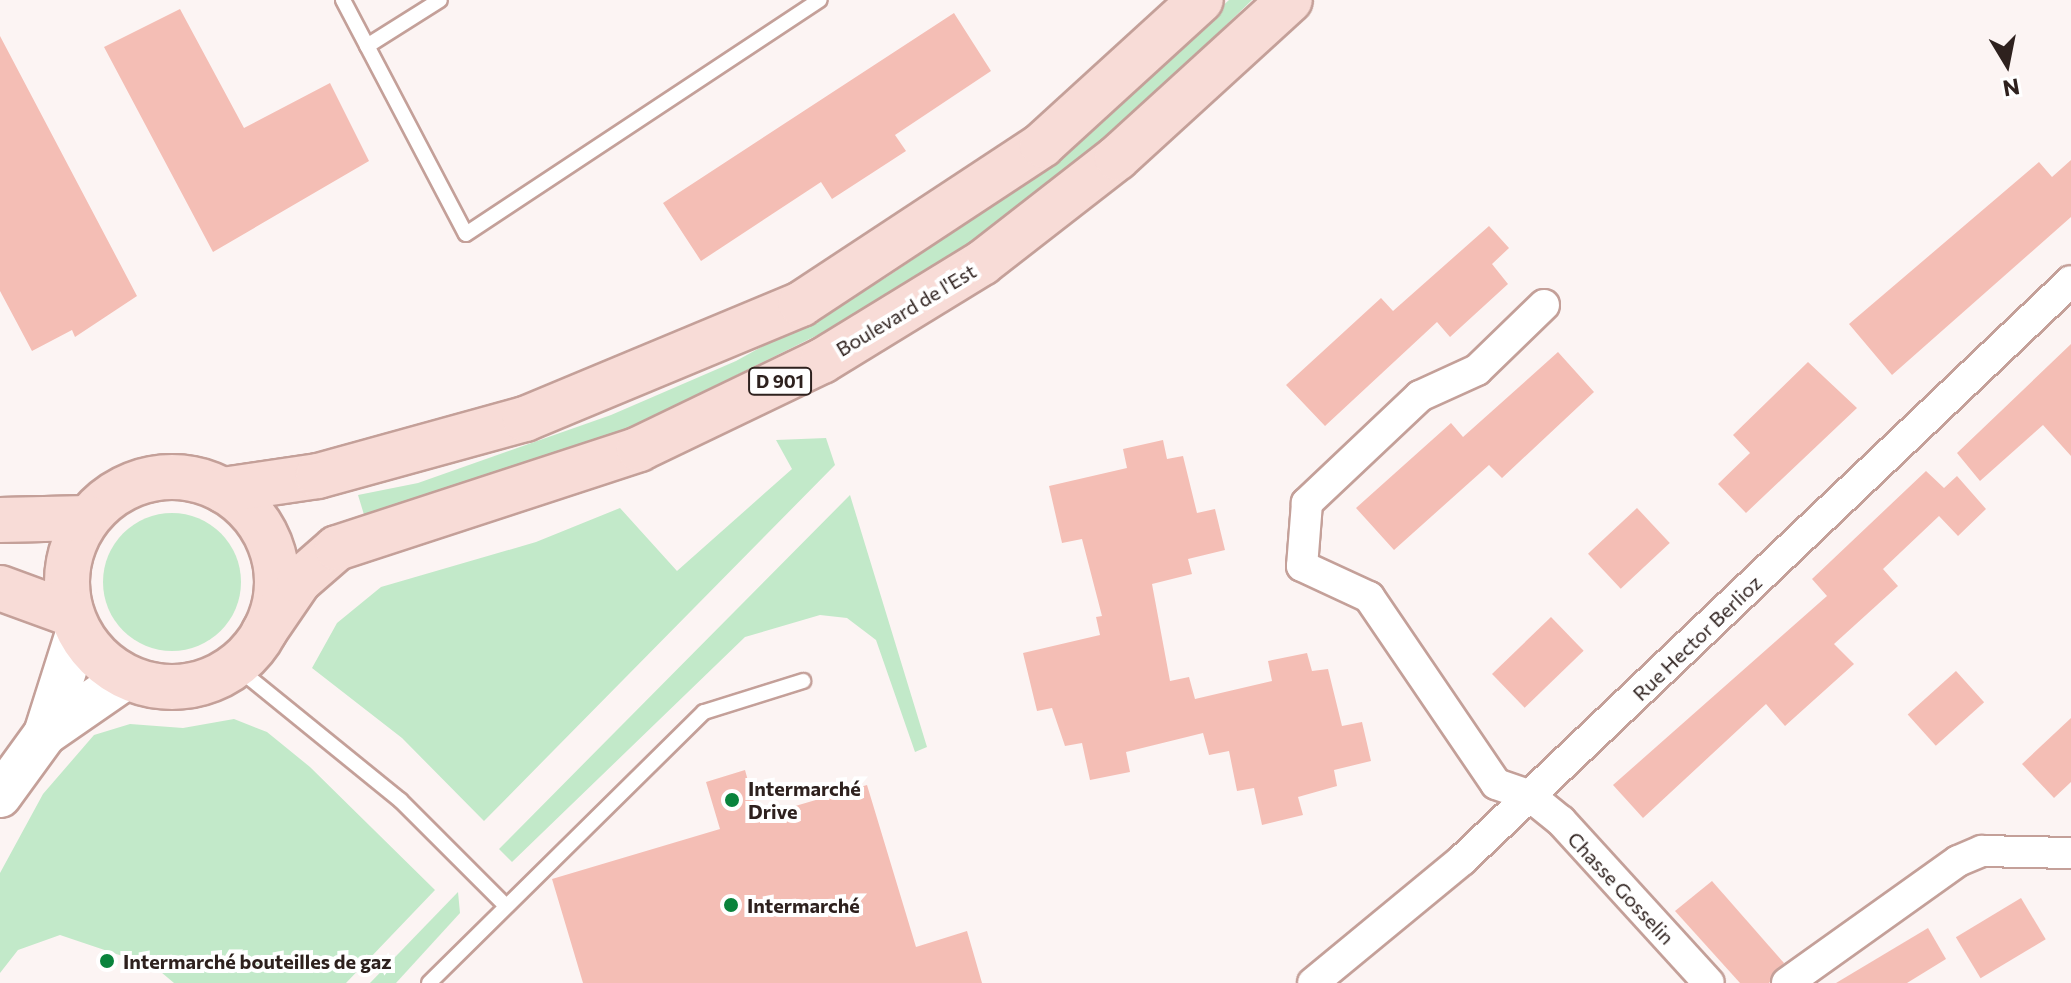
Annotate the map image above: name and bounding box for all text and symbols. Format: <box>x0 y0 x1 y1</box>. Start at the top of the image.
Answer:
north arrow <box>1967 24 2047 104</box>
text: N <box>2001 73 2022 103</box>
street label: Boulevard de l'Est <box>832 259 980 361</box>
road number: D 901 <box>748 367 812 395</box>
street label: Rue Hector Berlioz <box>1628 570 1766 706</box>
place label: Intermarché Drive <box>748 776 861 823</box>
marker: Intermarché Drive <box>723 791 741 809</box>
street label: Chasse Gosselin <box>1563 827 1679 949</box>
place label: Intermarché <box>747 893 860 917</box>
marker: Intermarché <box>722 896 740 914</box>
place label: Intermarché bouteilles de gaz <box>123 949 392 973</box>
marker: Intermarché bouteilles de gaz <box>98 952 116 970</box>

